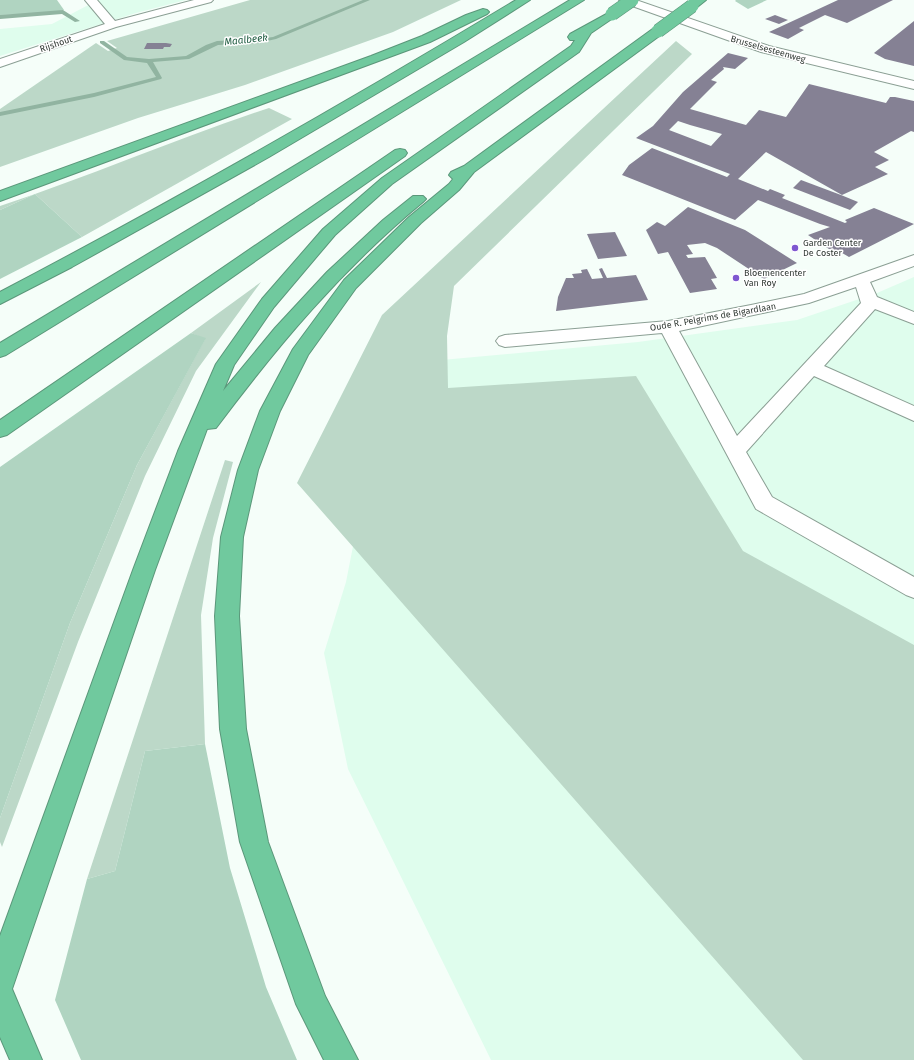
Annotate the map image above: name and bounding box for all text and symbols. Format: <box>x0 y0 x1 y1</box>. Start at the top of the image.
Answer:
water label: Maalbeek <box>224 32 269 48</box>
street label: Brusselsesteenweg <box>729 33 807 65</box>
street label: Rijshout <box>38 34 74 54</box>
place label: Garden Center De Coster <box>803 238 862 258</box>
marker: Garden Center De Coster <box>790 243 800 253</box>
place label: Bloemencenter Van Roy <box>744 268 806 288</box>
marker: Bloemencenter Van Roy <box>731 273 741 283</box>
street label: Oude R. Pelgrims de Bigardlaan <box>649 301 777 333</box>

